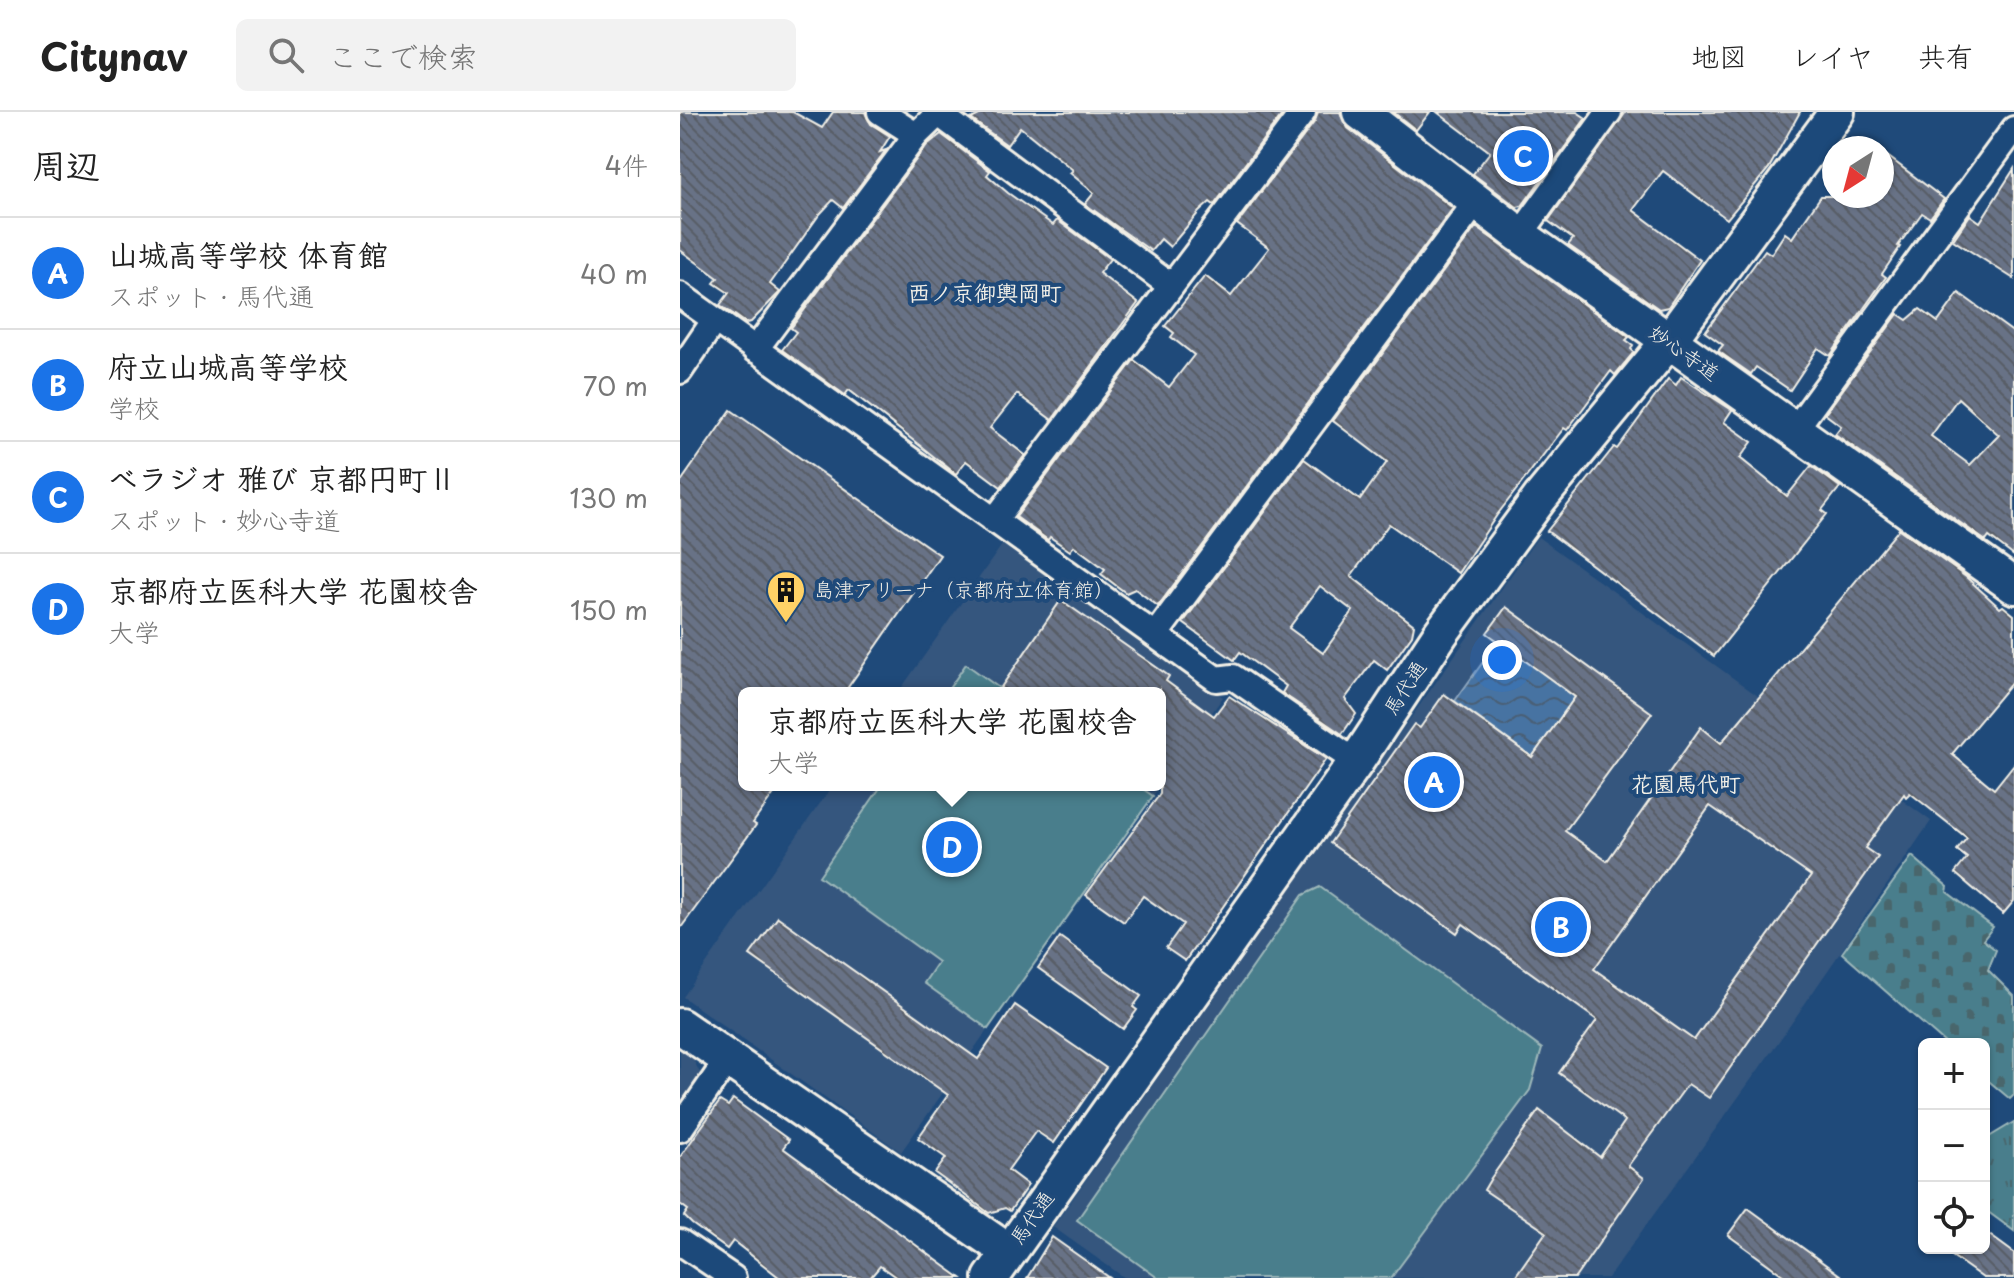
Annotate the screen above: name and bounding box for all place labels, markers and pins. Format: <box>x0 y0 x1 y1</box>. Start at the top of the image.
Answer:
pin: C <box>1497 126 1549 186</box>
building icon: 島津アリーナ（京都府立体育館） <box>765 569 807 624</box>
place label: 島津アリーナ（京都府立体育館） <box>814 574 1114 604</box>
pin: A <box>1408 752 1460 812</box>
pin: D <box>926 817 978 877</box>
pin: B <box>1535 897 1587 957</box>

